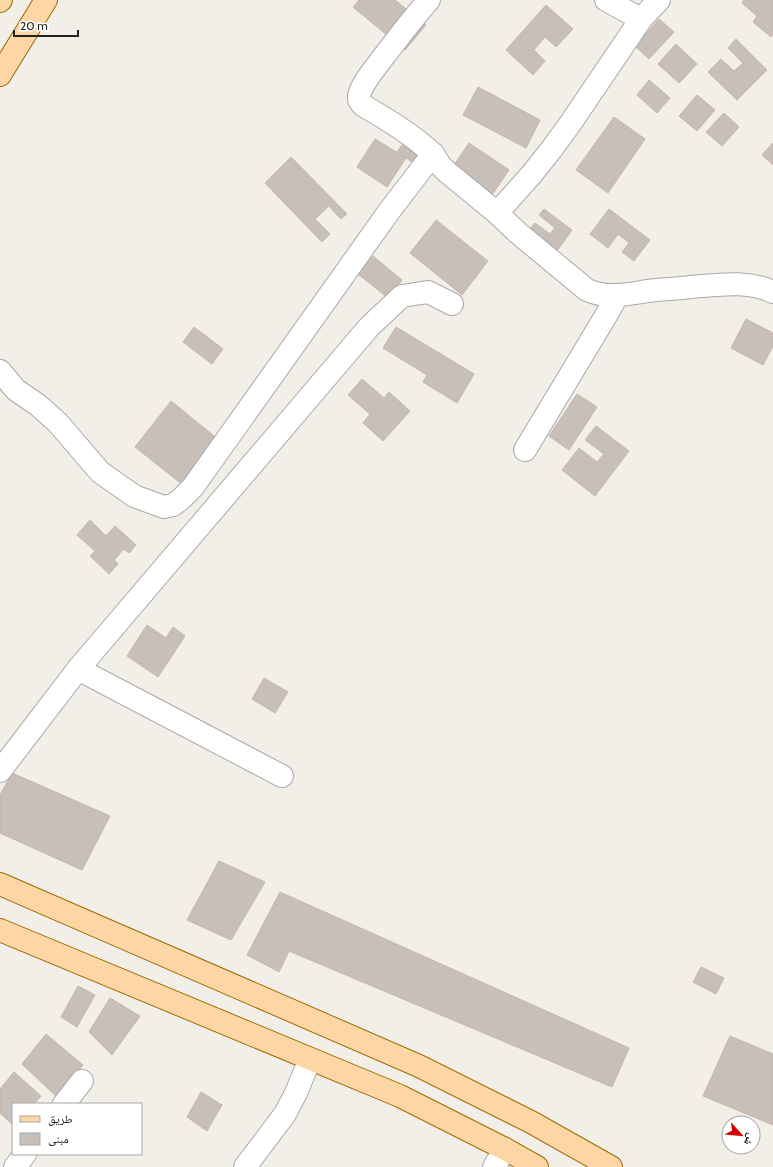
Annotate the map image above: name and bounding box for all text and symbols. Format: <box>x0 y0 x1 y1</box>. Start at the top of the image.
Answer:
scale bar <box>14 12 78 38</box>
text: 20 m <box>20 18 48 33</box>
legend <box>12 1103 142 1155</box>
text: طريق <box>48 1111 73 1126</box>
north arrow <box>721 1115 761 1155</box>
text: مبنى <box>48 1131 69 1146</box>
text: ش <box>740 1131 759 1148</box>

